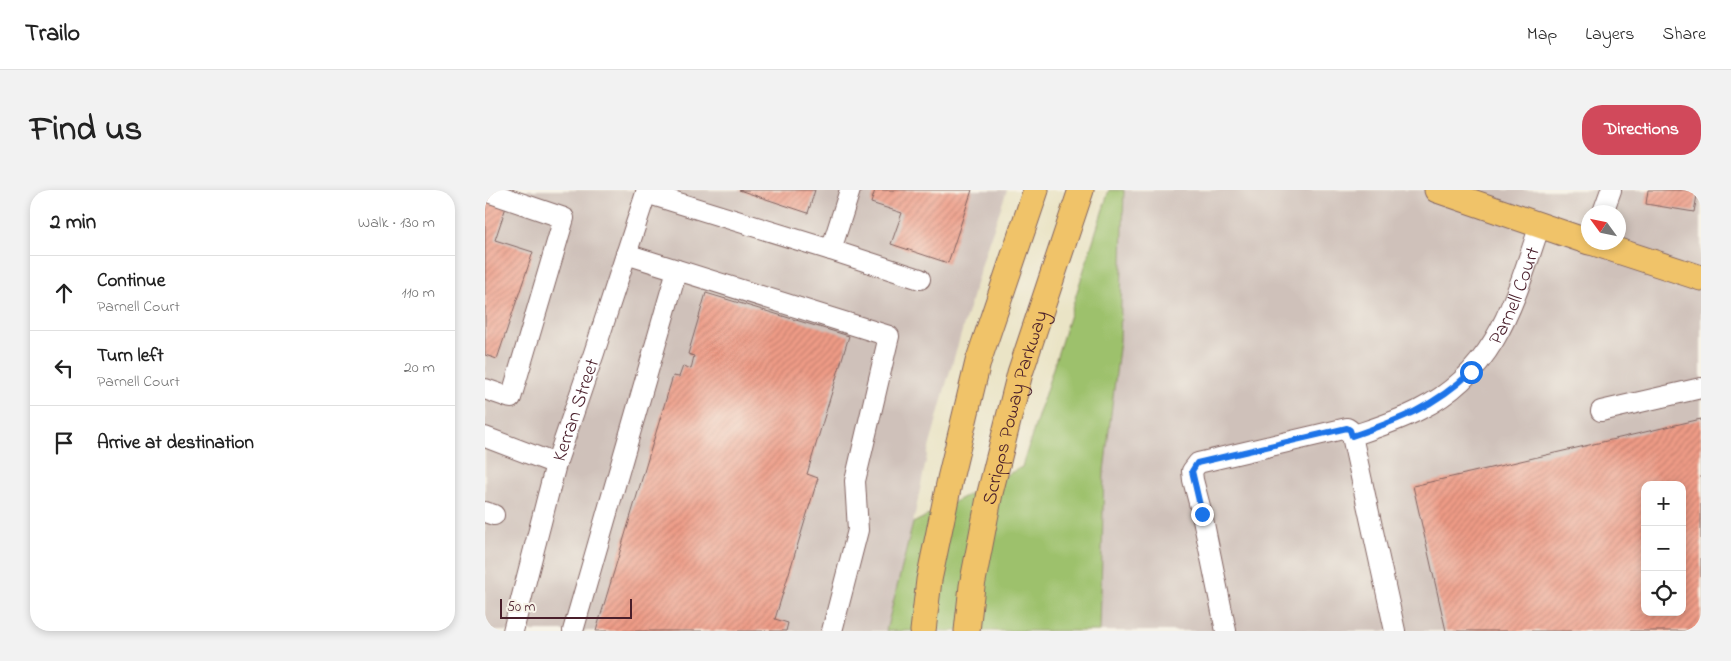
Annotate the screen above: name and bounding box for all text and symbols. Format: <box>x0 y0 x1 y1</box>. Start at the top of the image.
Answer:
text: Trailo <box>25 17 80 52</box>
text: Map <box>1527 22 1557 48</box>
text: Layers <box>1585 22 1635 48</box>
text: Share <box>1663 22 1706 48</box>
text: Find us <box>30 105 142 156</box>
button: Directions <box>1582 105 1701 155</box>
north arrow <box>1581 205 1626 250</box>
text: 2 min <box>50 208 96 238</box>
text: Walk · 130 m <box>358 211 435 235</box>
street label: Parnell Court <box>1482 243 1549 351</box>
text: Continue <box>97 268 165 295</box>
icon: ahead <box>50 279 78 307</box>
text: 110 m <box>401 281 435 305</box>
text: Parnell Court <box>97 295 180 319</box>
street label: Scripps Poway Parkway <box>976 307 1057 507</box>
text: Turn left <box>97 343 164 370</box>
icon: left <box>50 354 78 382</box>
street label: Kerran Street <box>546 355 608 466</box>
text: 20 m <box>404 356 435 380</box>
route start <box>1460 361 1483 384</box>
text: Parnell Court <box>97 370 180 394</box>
icon: arrive <box>50 429 78 457</box>
text: Arrive at destination <box>97 430 254 457</box>
map controls <box>1641 481 1686 616</box>
button: + <box>1641 481 1686 526</box>
route end <box>1191 503 1214 526</box>
button: − <box>1641 526 1686 571</box>
button: locate <box>1641 571 1686 616</box>
scale bar <box>500 596 633 619</box>
text: 50 m <box>507 597 535 618</box>

